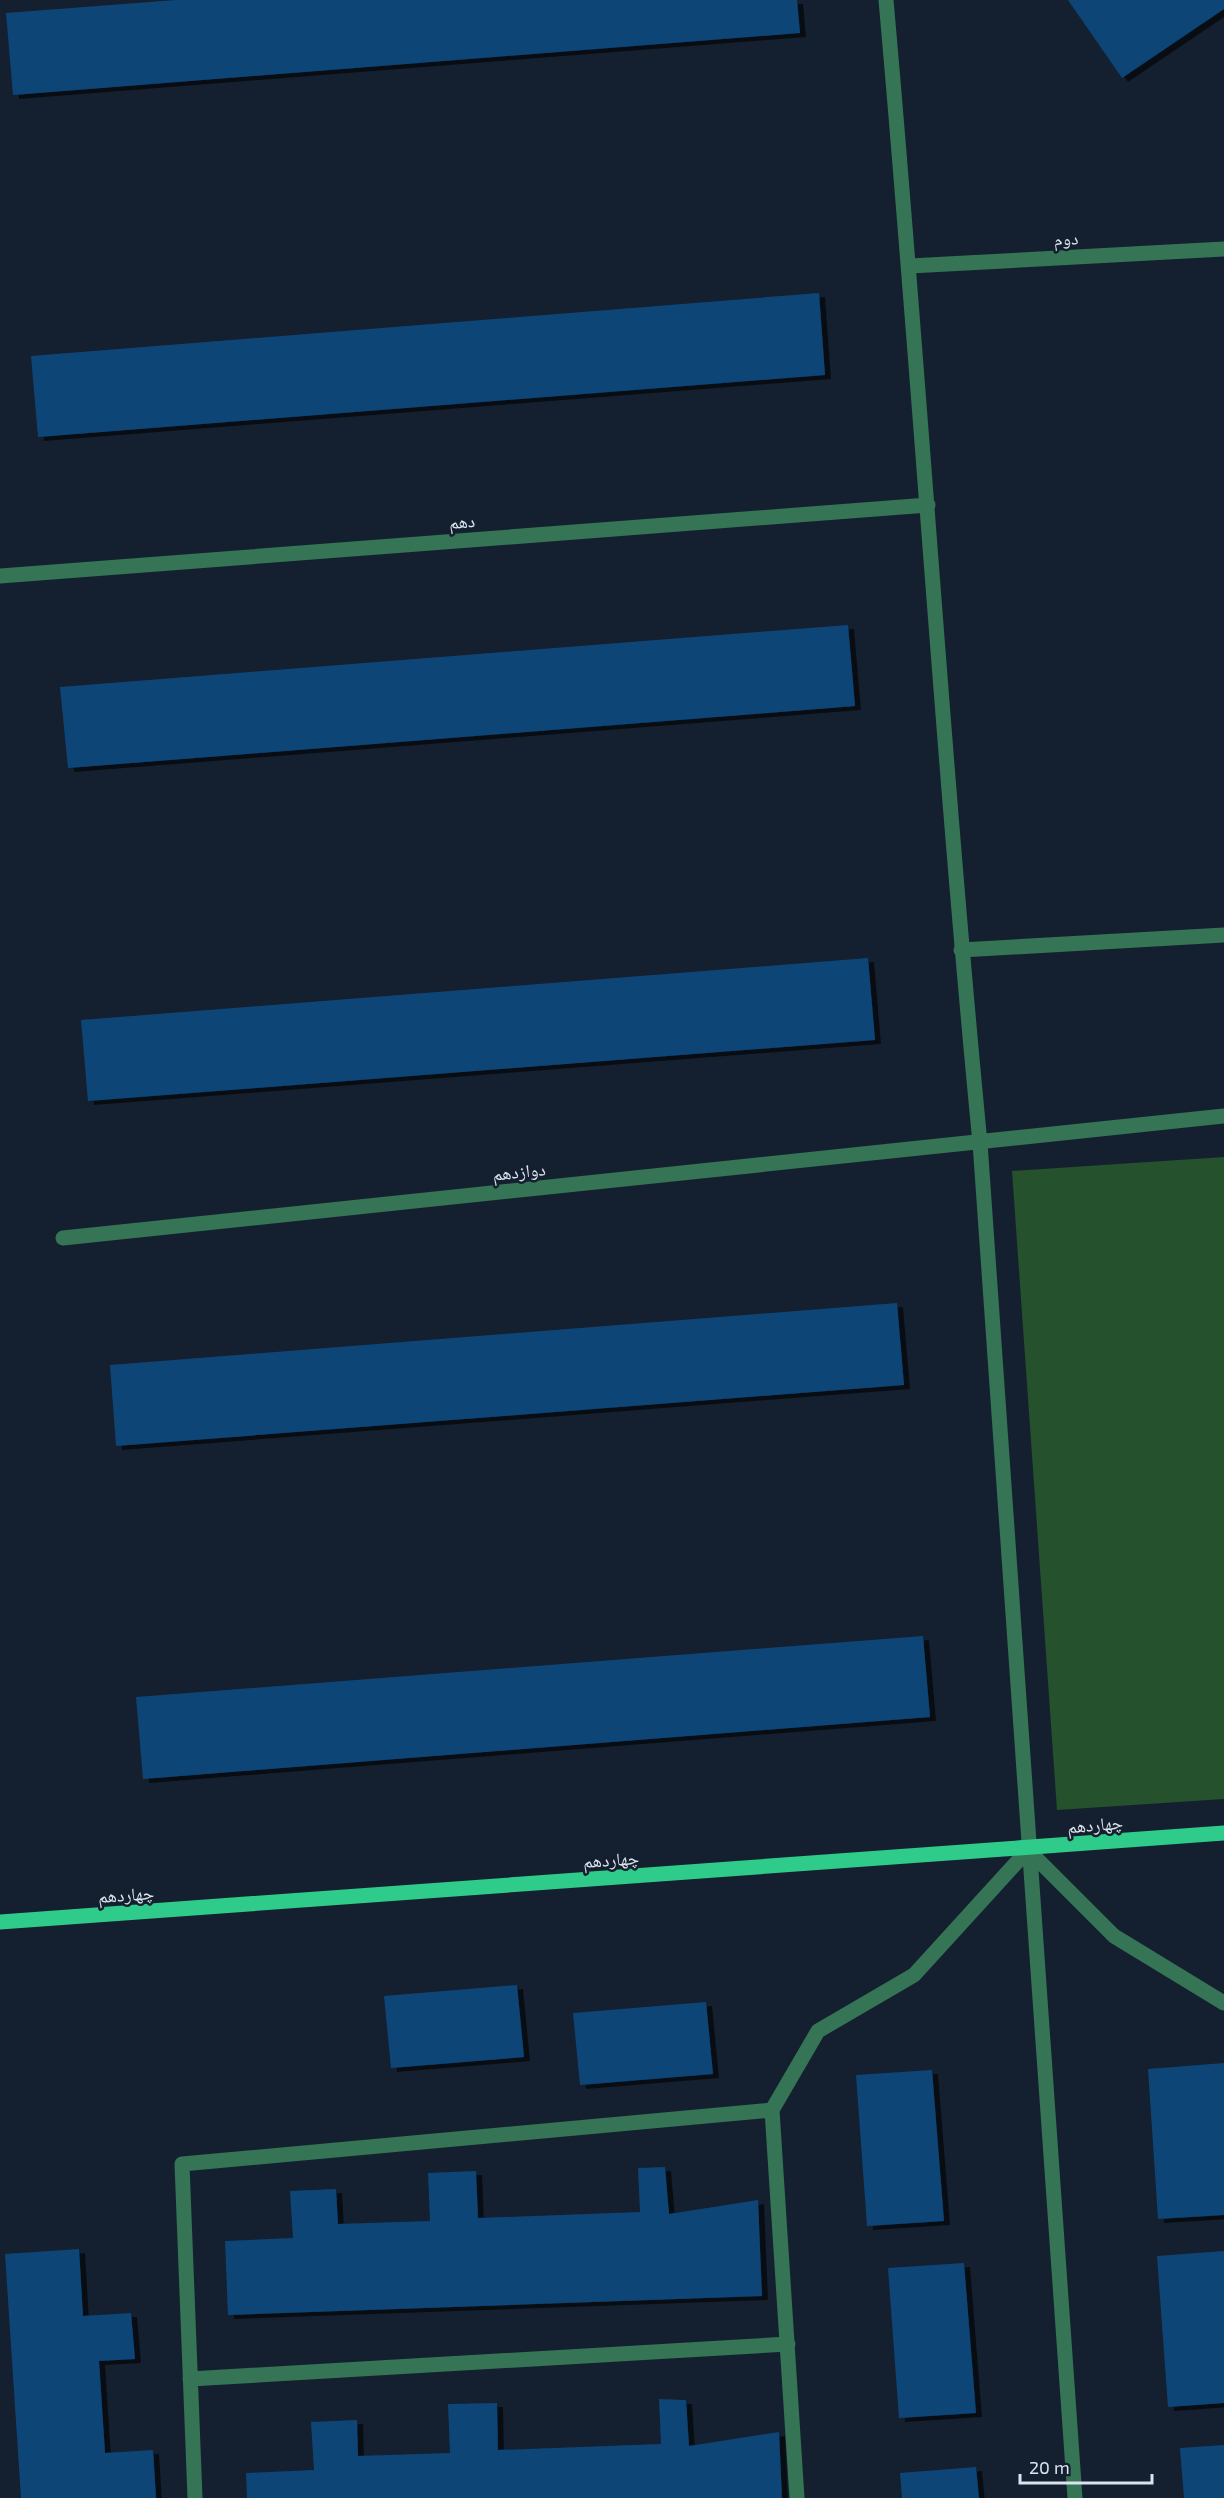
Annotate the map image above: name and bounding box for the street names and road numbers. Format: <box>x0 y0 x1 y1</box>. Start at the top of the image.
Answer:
street label: دوم <box>1053 226 1079 252</box>
street label: دهم <box>448 509 476 535</box>
street label: دوازدهم <box>491 1157 547 1187</box>
street label: چهاردهم <box>1066 1811 1124 1839</box>
street label: چهاردهم <box>582 1846 640 1874</box>
street label: چهاردهم <box>97 1881 155 1909</box>

